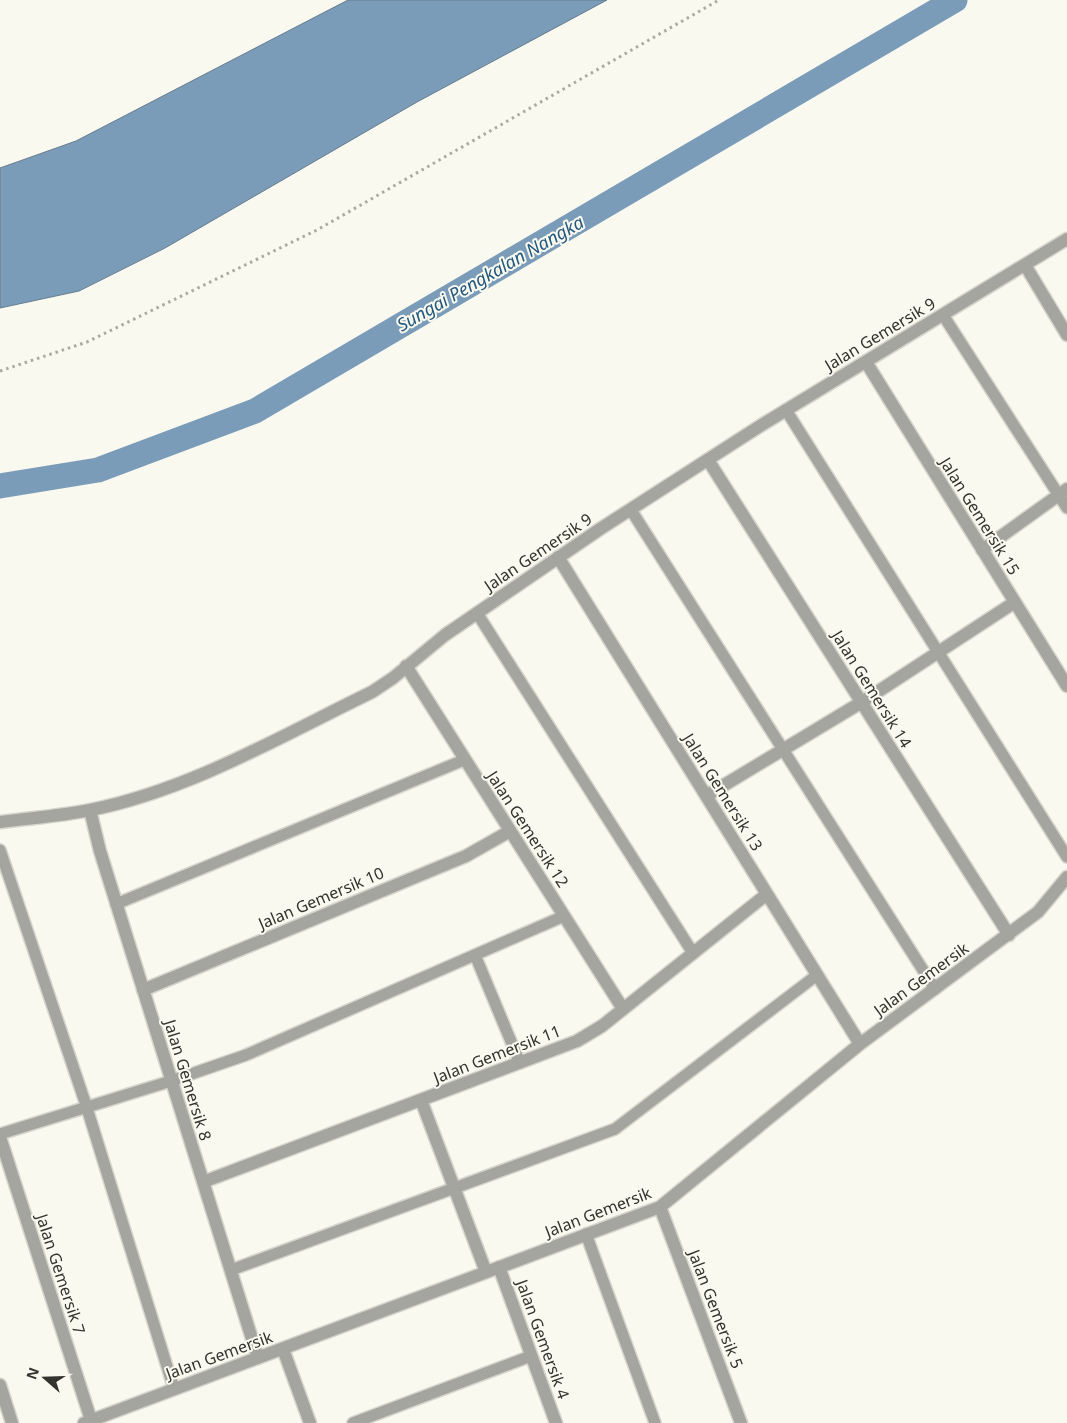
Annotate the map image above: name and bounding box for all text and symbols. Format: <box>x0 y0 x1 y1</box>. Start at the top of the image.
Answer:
water label: Sungai Pengkalan Nangka <box>392 210 588 336</box>
street label: Jalan Gemersik 9 <box>819 292 939 377</box>
street label: Jalan Gemersik 15 <box>934 451 1025 579</box>
street label: Jalan Gemersik 9 <box>478 508 596 597</box>
street label: Jalan Gemersik 14 <box>826 624 917 752</box>
street label: Jalan Gemersik 13 <box>677 727 768 855</box>
street label: Jalan Gemersik 12 <box>481 765 574 891</box>
street label: Jalan Gemersik 10 <box>253 862 387 935</box>
street label: Jalan Gemersik <box>868 937 973 1022</box>
street label: Jalan Gemersik 8 <box>159 1015 217 1143</box>
street label: Jalan Gemersik 11 <box>428 1020 564 1089</box>
street label: Jalan Gemersik <box>540 1181 655 1243</box>
street label: Jalan Gemersik 7 <box>31 1209 91 1337</box>
street label: Jalan Gemersik 5 <box>683 1245 749 1371</box>
street label: Jalan Gemersik 4 <box>511 1274 575 1402</box>
street label: Jalan Gemersik <box>161 1325 276 1385</box>
north arrow <box>20 1353 70 1403</box>
text: N <box>21 1365 43 1382</box>

